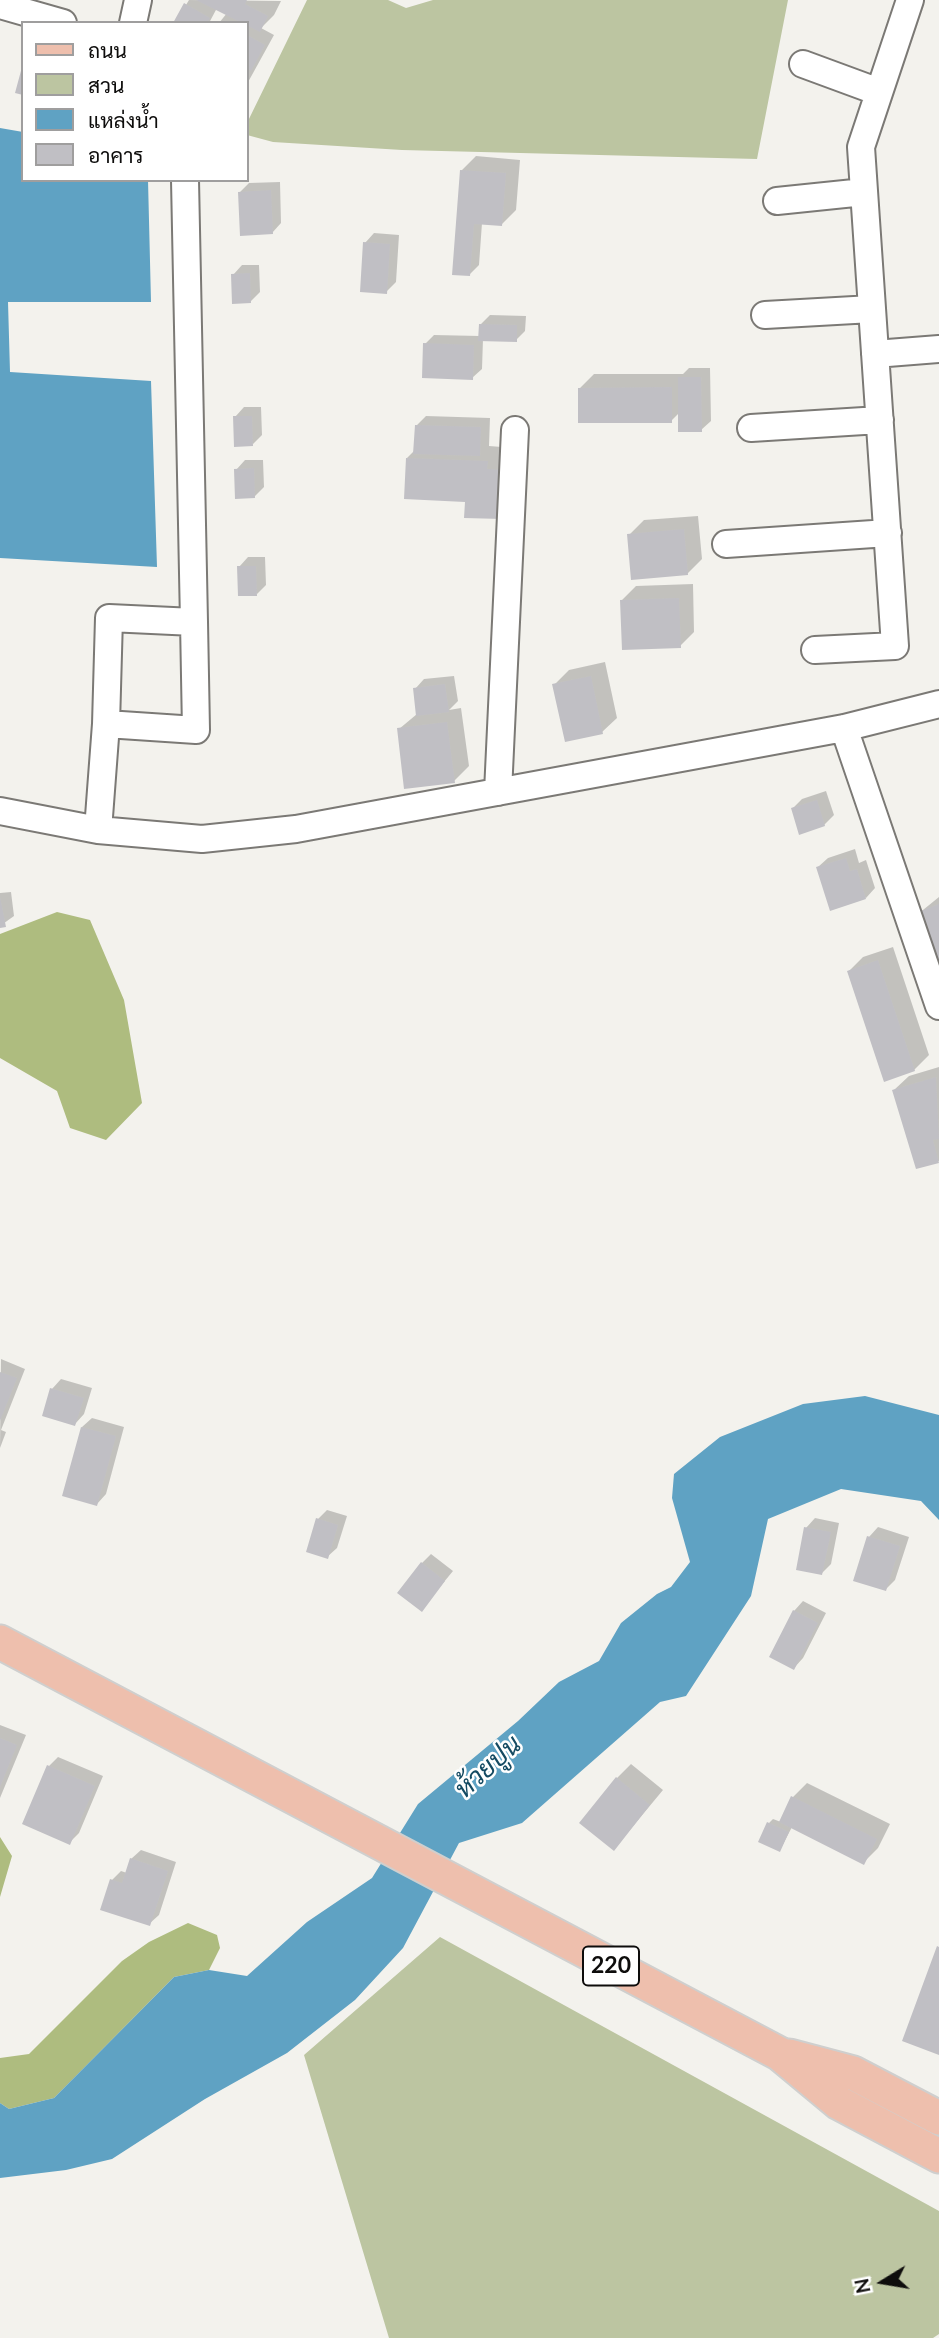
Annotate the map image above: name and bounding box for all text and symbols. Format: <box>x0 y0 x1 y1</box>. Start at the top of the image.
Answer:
legend <box>21 21 248 182</box>
text: ถนน <box>88 37 127 62</box>
text: สวน <box>88 72 124 97</box>
text: แหล่งน้ำ <box>88 107 159 132</box>
text: อาคาร <box>88 142 144 167</box>
water label: ห้วยปูน <box>448 1729 528 1805</box>
road number: 220 <box>583 1946 639 1985</box>
north arrow <box>848 2247 918 2317</box>
text: N <box>849 2277 875 2295</box>

